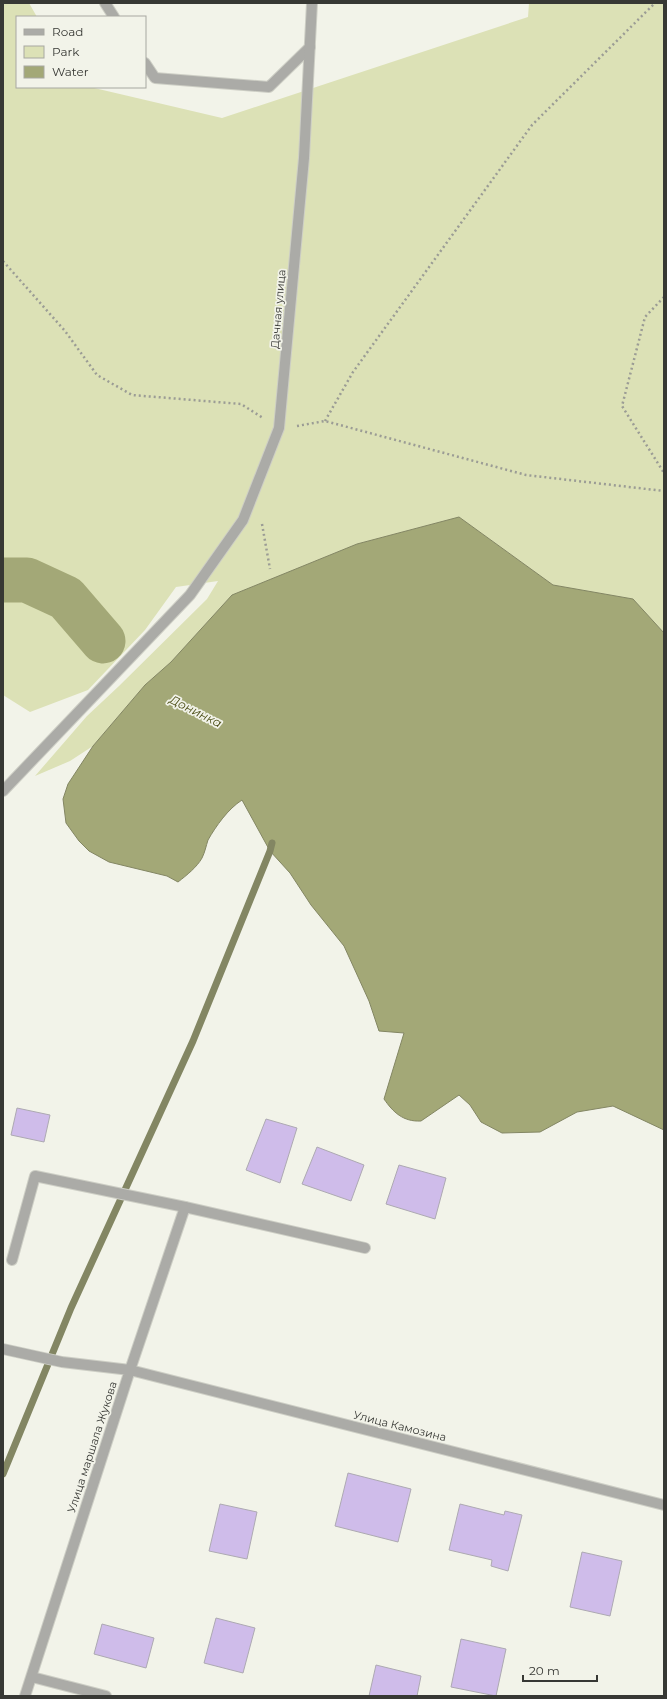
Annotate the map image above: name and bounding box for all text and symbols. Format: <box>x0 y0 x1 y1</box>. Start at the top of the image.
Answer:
legend <box>16 16 146 88</box>
text: Road <box>52 24 83 39</box>
text: Park <box>52 44 80 59</box>
text: Water <box>52 64 89 79</box>
street label: Дачная улица <box>268 269 288 349</box>
water label: Донинка <box>167 691 225 731</box>
street label: Улица маршала Жукова <box>64 1380 120 1514</box>
street label: Улица Камозина <box>352 1408 448 1444</box>
scale bar <box>523 1657 597 1683</box>
text: 20 m <box>529 1663 560 1678</box>

